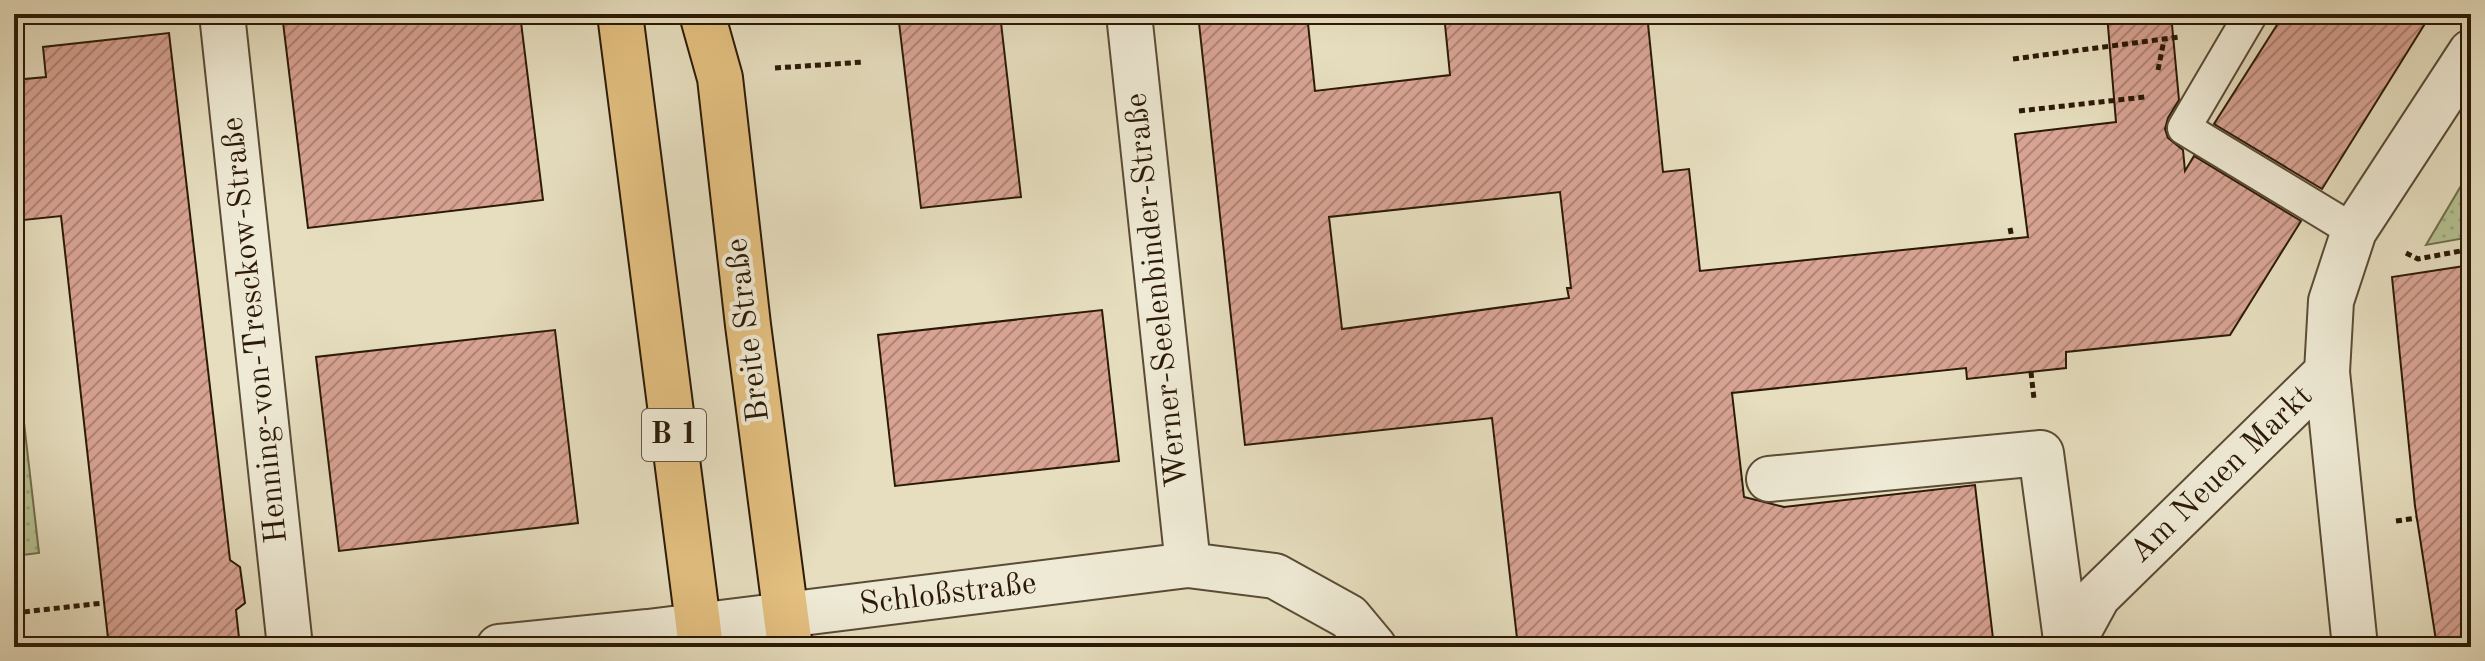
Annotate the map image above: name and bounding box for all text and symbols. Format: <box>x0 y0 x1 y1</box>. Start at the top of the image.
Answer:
street label: Werner-Seelenbinder-Straße <box>1121 91 1195 489</box>
street label: Henning-von-Tresckow-Straße <box>218 115 294 545</box>
street label: Breite Straße <box>722 236 776 424</box>
street label: Am Neuen Markt <box>2125 380 2319 570</box>
road number: B 1 <box>642 409 706 461</box>
street label: Schloßstraße <box>858 568 1038 622</box>

